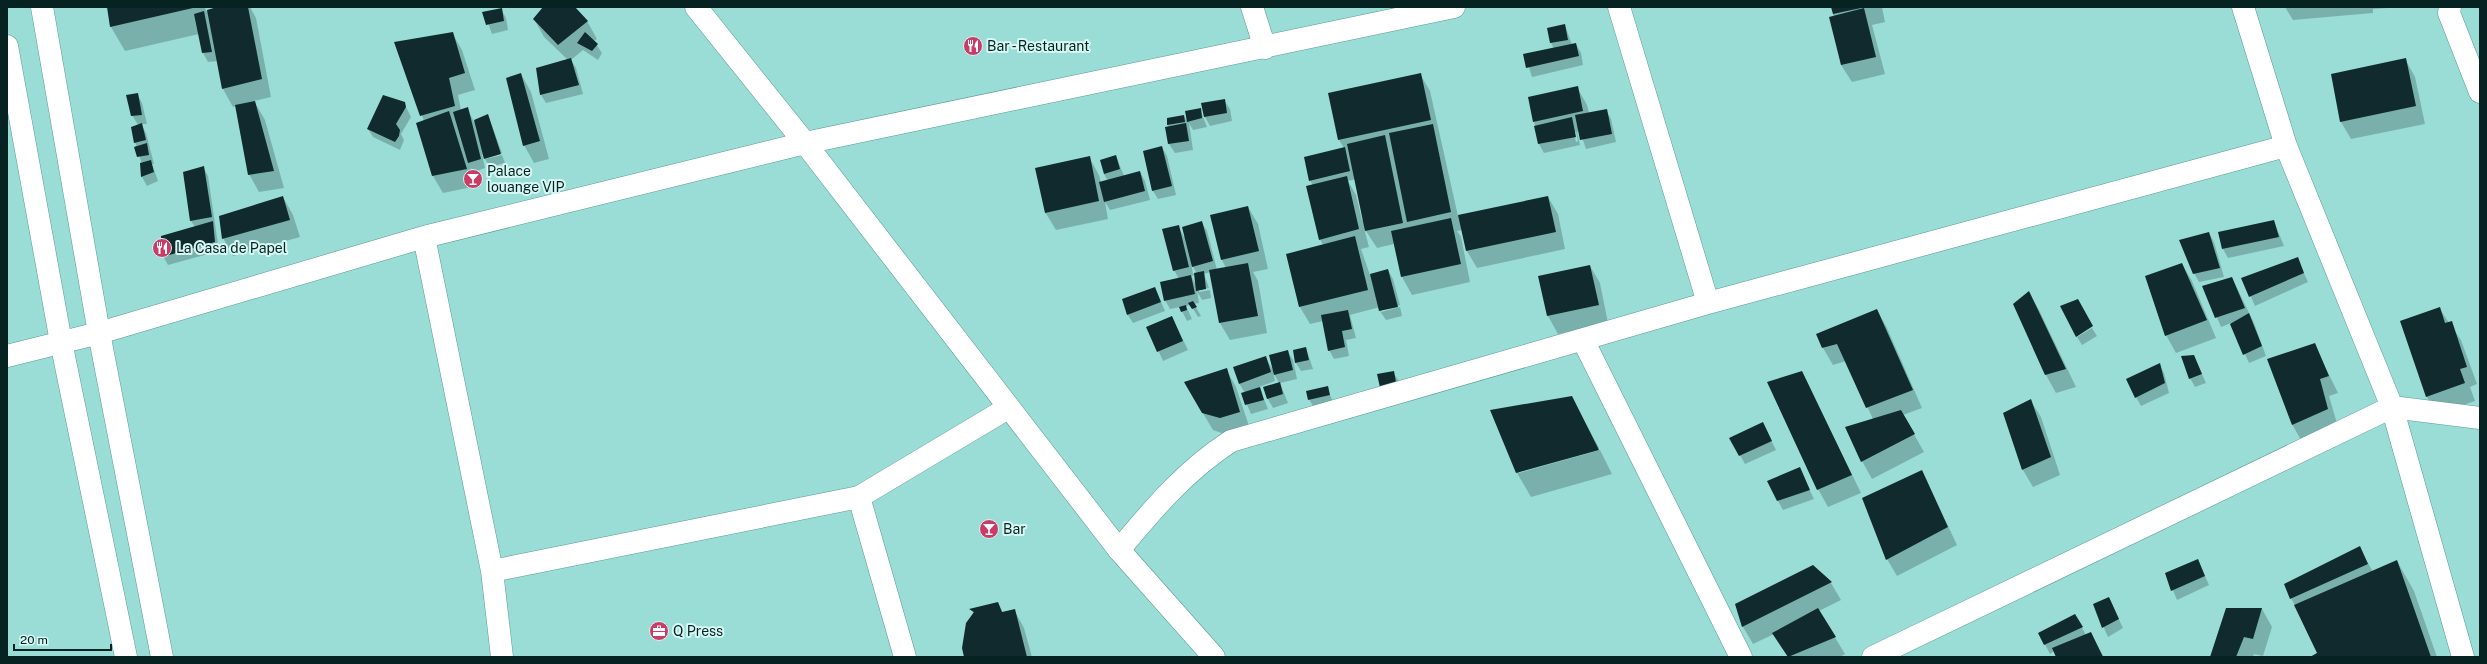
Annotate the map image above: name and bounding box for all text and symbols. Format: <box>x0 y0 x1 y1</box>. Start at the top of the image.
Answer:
restaurant icon: Bar - Restaurant <box>962 35 984 57</box>
place label: Bar - Restaurant <box>987 38 1089 54</box>
place label: Palace louange VIP <box>487 163 565 195</box>
bar icon: Palace louange VIP <box>462 168 484 190</box>
restaurant icon: La Casa de Papel <box>151 237 173 259</box>
place label: La Casa de Papel <box>176 240 287 256</box>
bar icon: Bar <box>978 518 1000 540</box>
place label: Bar <box>1003 521 1026 537</box>
office icon: Q Press <box>648 620 670 642</box>
place label: Q Press <box>673 623 723 639</box>
scale bar <box>14 626 111 652</box>
text: 20 m <box>20 633 48 647</box>

